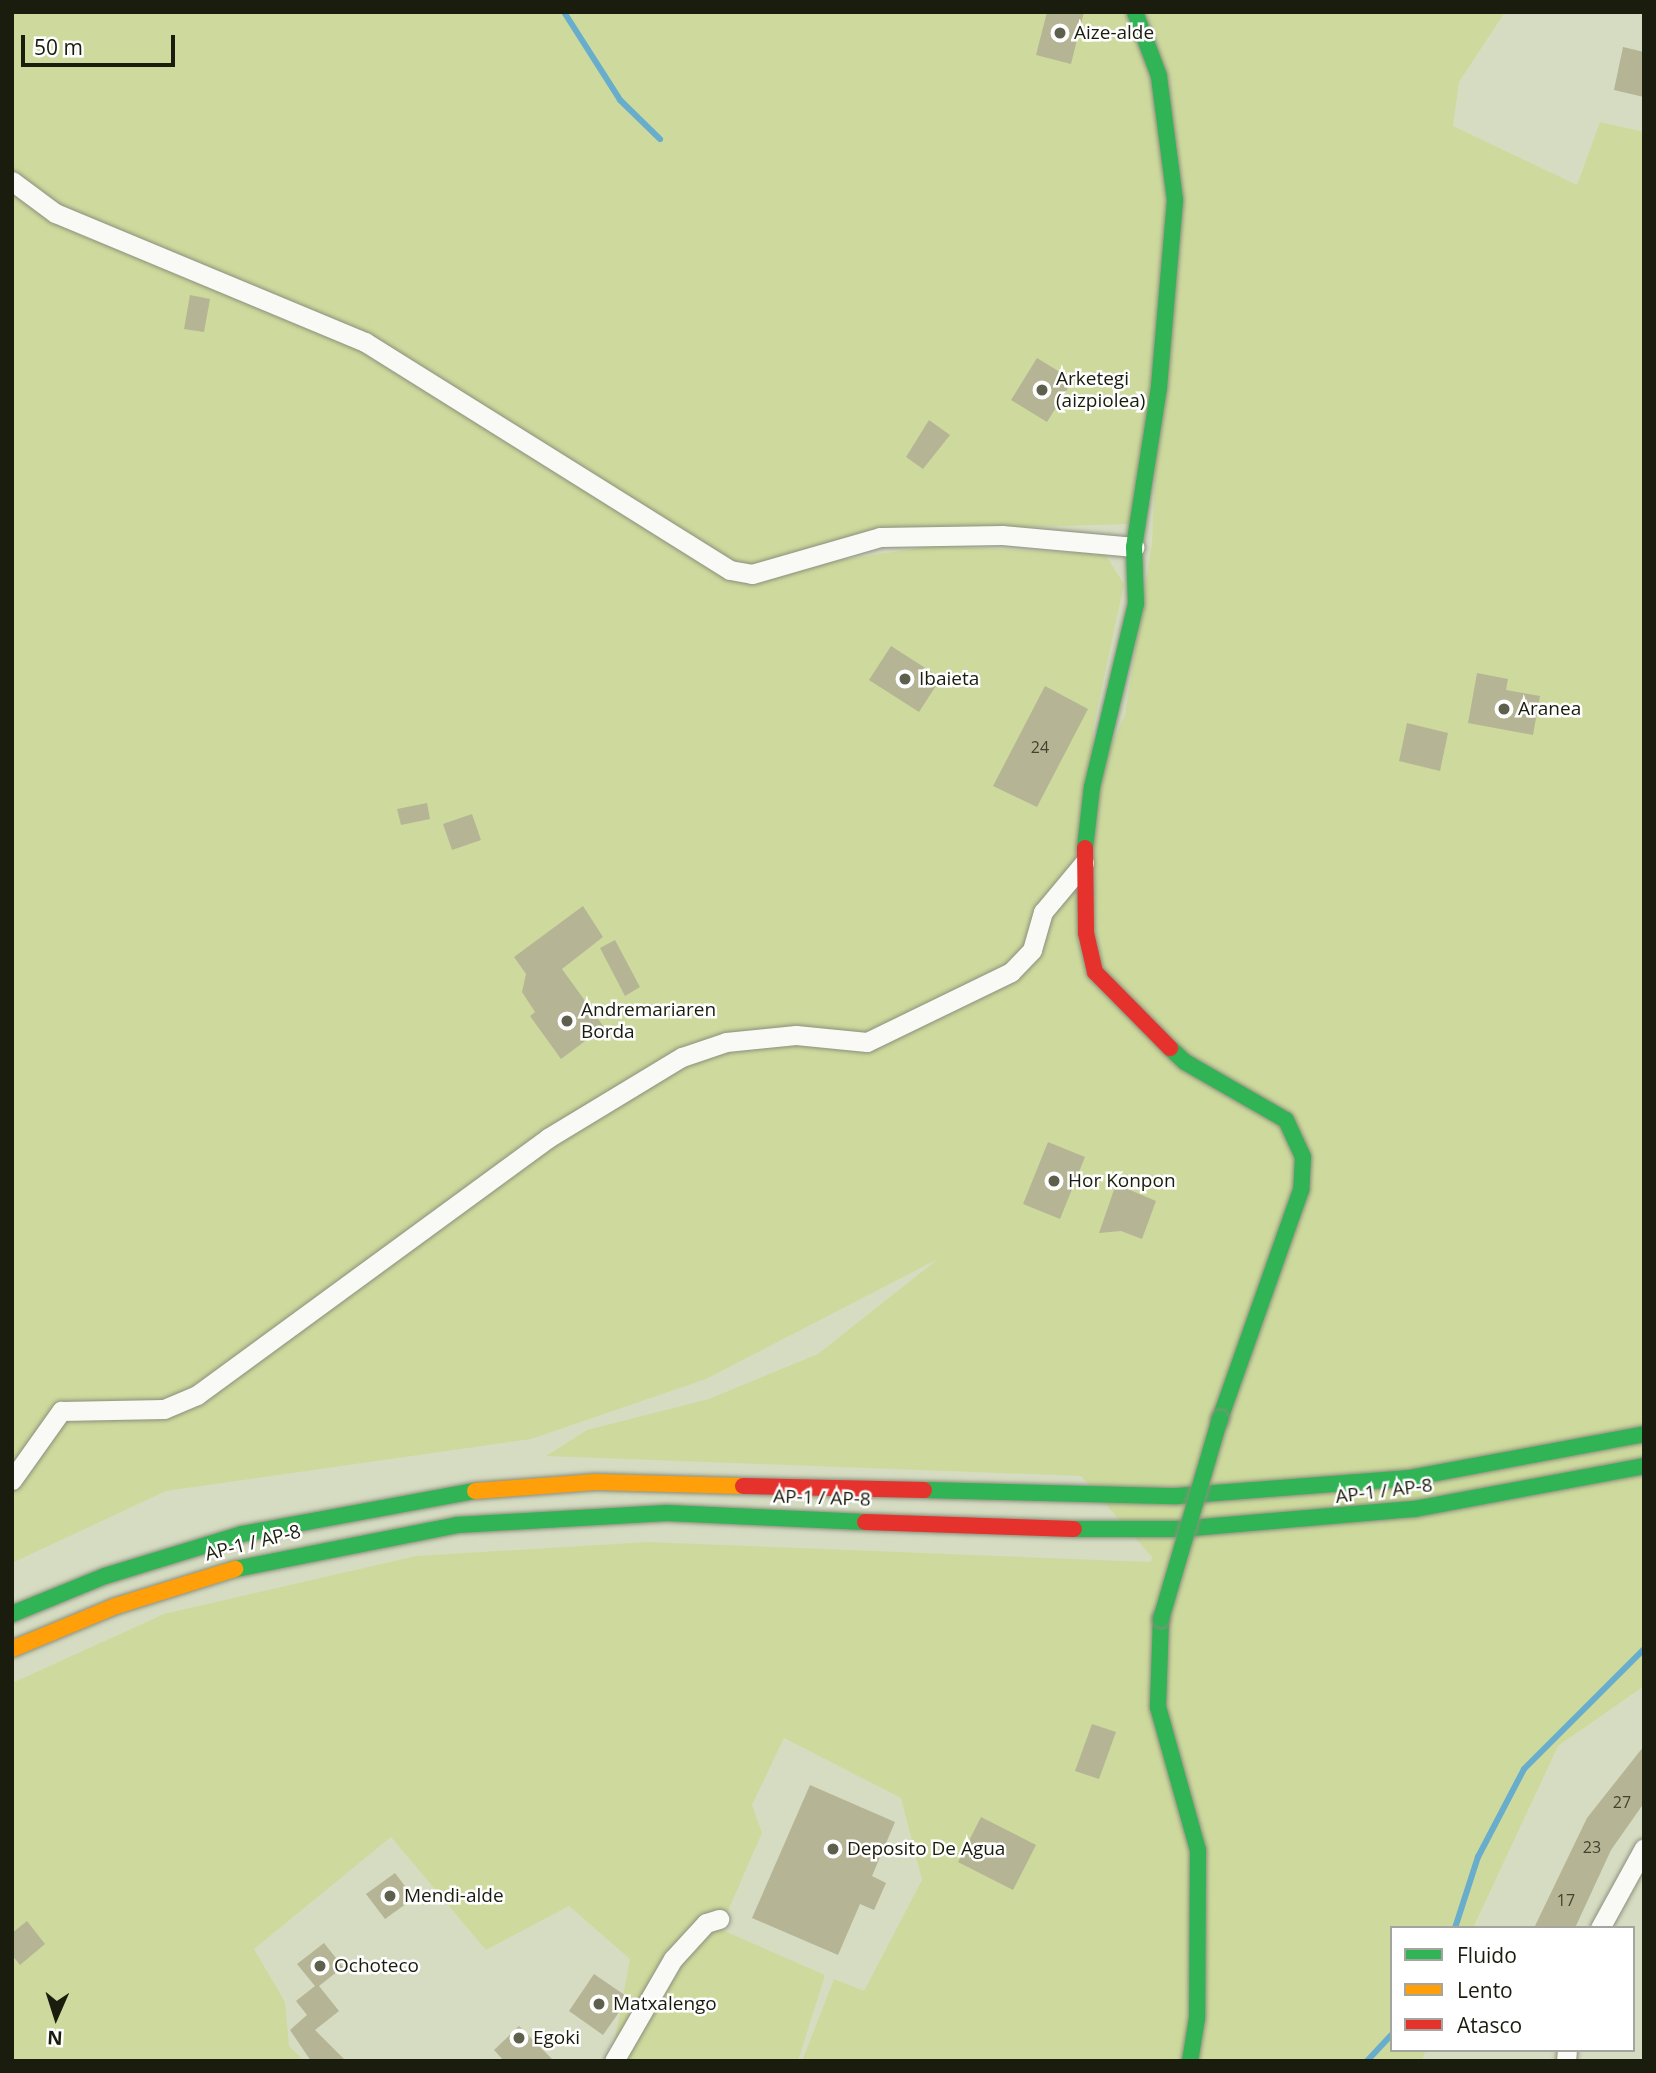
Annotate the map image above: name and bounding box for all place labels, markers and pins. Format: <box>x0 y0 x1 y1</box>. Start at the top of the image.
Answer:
place label: Aize-alde <box>1074 22 1154 44</box>
marker: Aize-alde <box>1052 25 1068 41</box>
place label: Arketegi (aizpiolea) <box>1056 368 1145 412</box>
marker: Arketegi (aizpiolea) <box>1034 382 1050 398</box>
place label: Ibaieta <box>919 668 979 690</box>
marker: Ibaieta <box>897 671 913 687</box>
place label: Aranea <box>1518 698 1581 720</box>
marker: Aranea <box>1496 701 1512 717</box>
place label: Andremariaren Borda <box>581 999 716 1043</box>
marker: Andremariaren Borda <box>559 1013 575 1029</box>
place label: Hor Konpon <box>1068 1170 1176 1192</box>
marker: Hor Konpon <box>1046 1173 1062 1189</box>
place label: Deposito De Agua <box>847 1838 1005 1860</box>
marker: Deposito De Agua <box>825 1841 841 1857</box>
place label: Mendi-alde <box>404 1885 504 1907</box>
marker: Mendi-alde <box>382 1888 398 1904</box>
place label: Ochoteco <box>334 1955 419 1977</box>
marker: Ochoteco <box>312 1958 328 1974</box>
place label: Matxalengo <box>613 1993 717 2015</box>
marker: Matxalengo <box>591 1996 607 2012</box>
place label: Egoki <box>533 2027 580 2049</box>
marker: Egoki <box>511 2030 527 2046</box>

